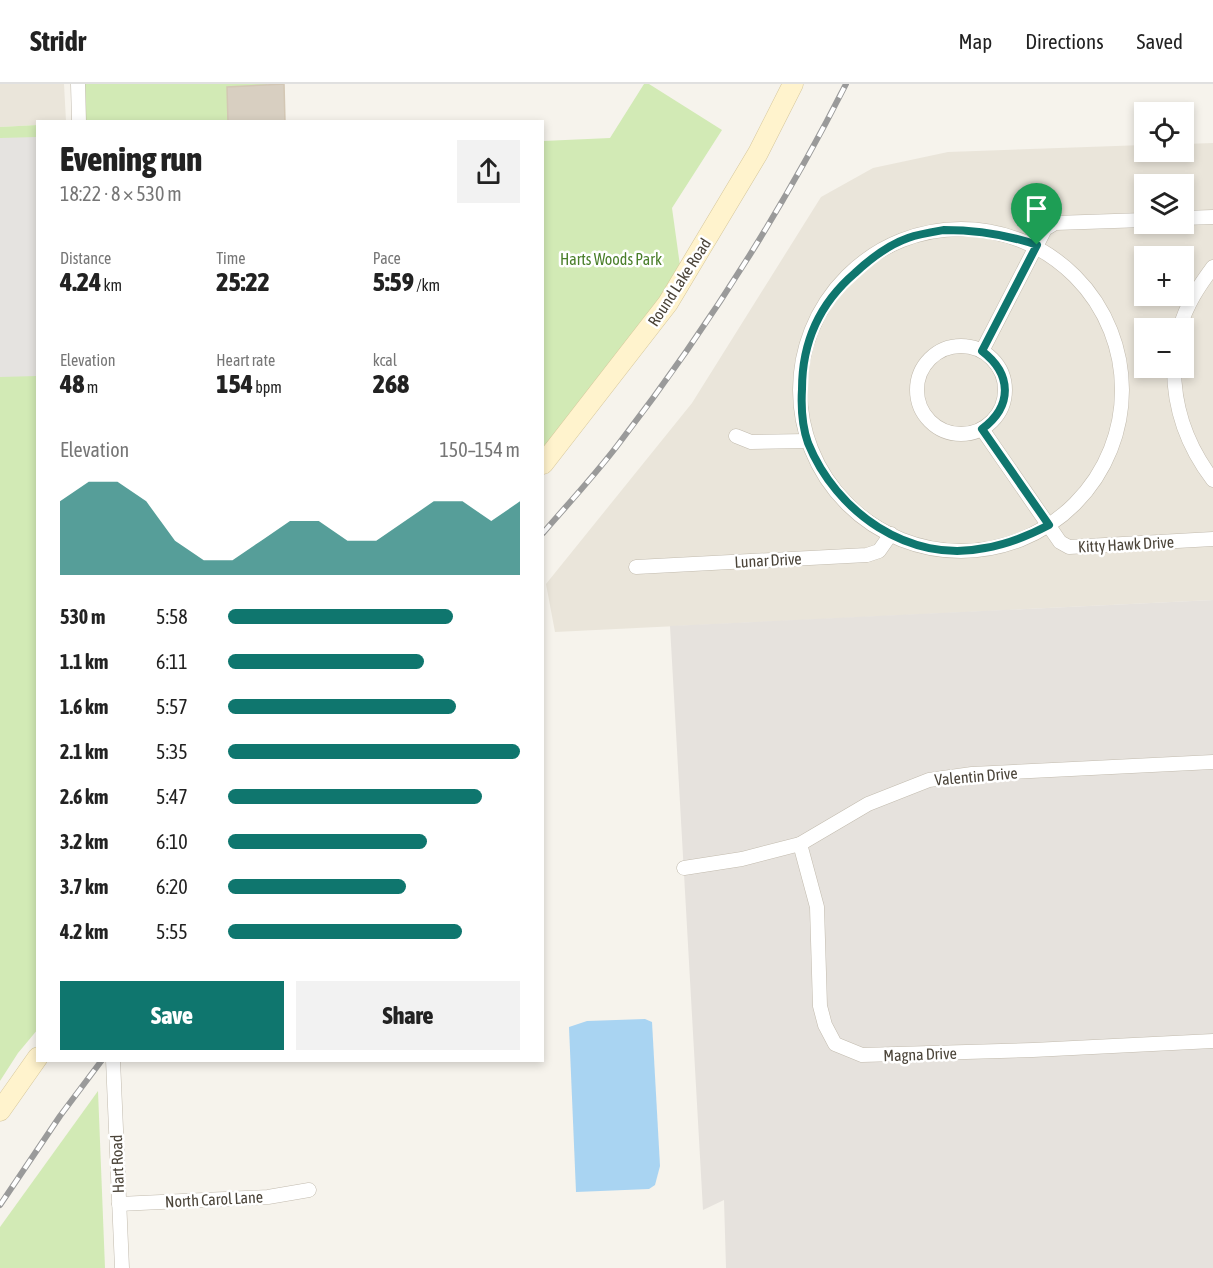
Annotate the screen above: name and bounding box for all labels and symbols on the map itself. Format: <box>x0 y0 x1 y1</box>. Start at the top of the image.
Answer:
pin <box>1011 183 1062 245</box>
street label: Round Lake Road <box>644 235 714 329</box>
park label: Harts Woods Park <box>560 250 662 268</box>
street label: Kitty Hawk Drive <box>1078 532 1175 557</box>
street label: Lunar Drive <box>734 549 802 571</box>
street label: Valentin Drive <box>934 763 1018 789</box>
street label: Magna Drive <box>883 1044 957 1065</box>
street label: Hart Road <box>107 1134 127 1194</box>
street label: North Carol Lane <box>165 1187 263 1211</box>

